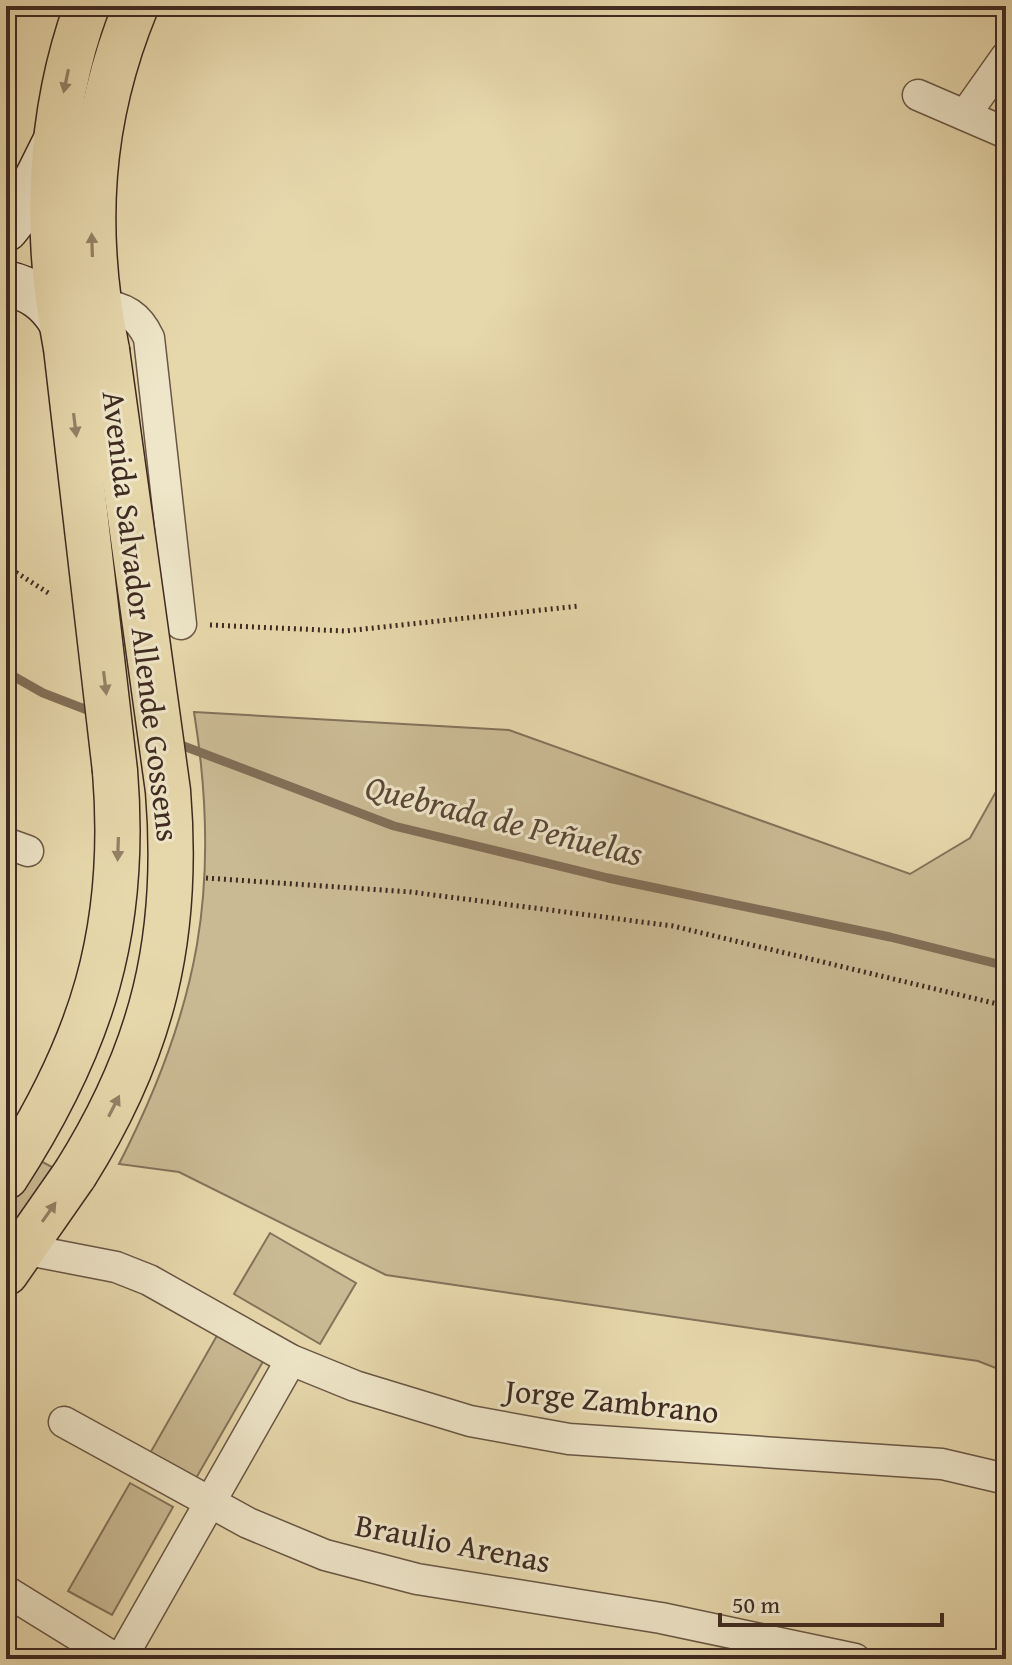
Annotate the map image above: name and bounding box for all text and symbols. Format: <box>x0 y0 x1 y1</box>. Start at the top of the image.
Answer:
one-way arrow <box>59 69 72 94</box>
one-way arrow <box>86 232 99 257</box>
street label: Avenida Salvador Allende Gossens <box>91 388 192 844</box>
one-way arrow <box>69 413 82 438</box>
one-way arrow <box>98 671 111 696</box>
water label: Quebrada de Peñuelas <box>360 761 649 878</box>
one-way arrow <box>112 837 124 862</box>
one-way arrow <box>107 1095 121 1118</box>
one-way arrow <box>41 1201 56 1222</box>
street label: Jorge Zambrano <box>499 1365 721 1435</box>
street label: Braulio Arenas <box>352 1501 555 1584</box>
scale bar <box>720 1577 942 1627</box>
text: 50 m <box>732 1587 780 1622</box>

